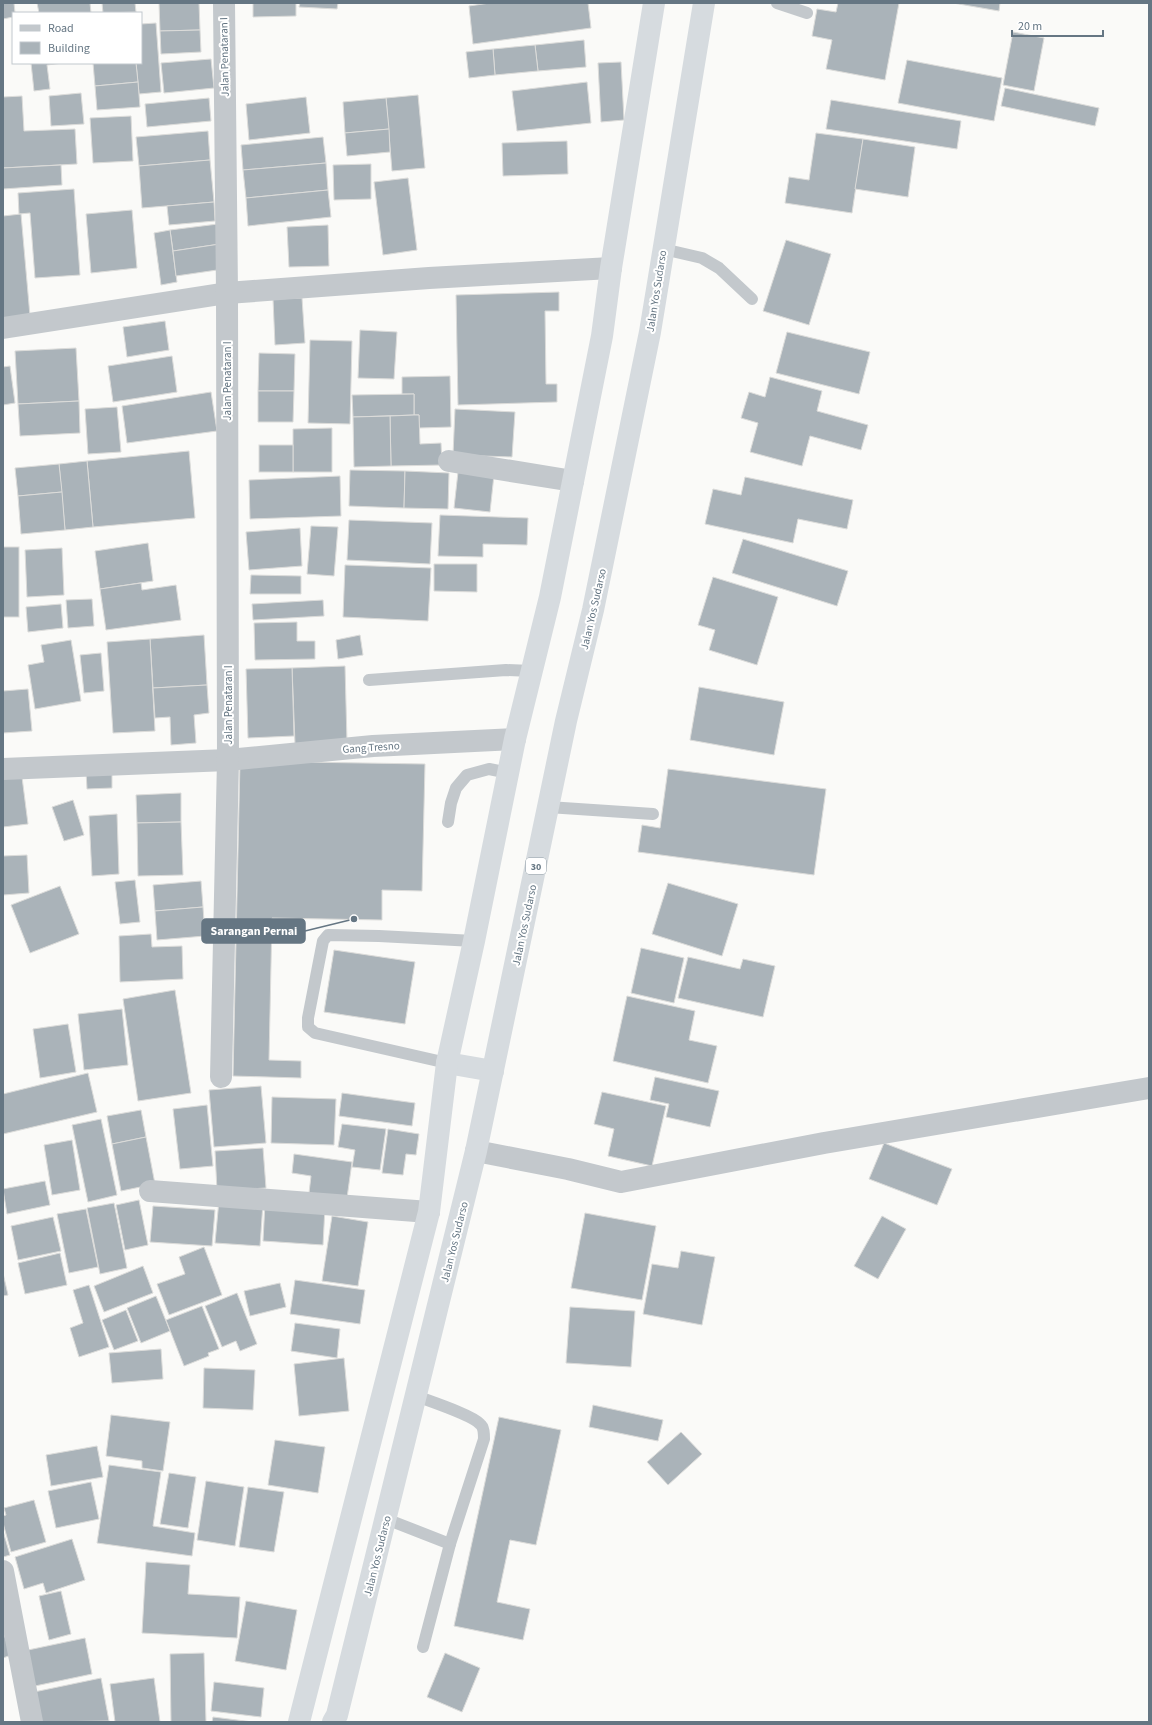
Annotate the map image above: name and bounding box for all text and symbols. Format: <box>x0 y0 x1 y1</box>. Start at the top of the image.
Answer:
legend <box>12 12 142 64</box>
scale bar <box>1012 12 1103 38</box>
street label: Jalan Penataran I <box>216 17 233 97</box>
text: 20 m <box>1018 18 1042 35</box>
text: Road <box>48 20 74 37</box>
text: Building <box>48 40 90 57</box>
street label: Jalan Yos Sudarso <box>643 249 670 333</box>
street label: Jalan Penataran I <box>220 341 235 421</box>
street label: Jalan Yos Sudarso <box>577 567 610 651</box>
street label: Jalan Penataran I <box>221 665 236 745</box>
street label: Gang Tresno <box>342 738 400 757</box>
road number: 30 <box>526 858 546 874</box>
street label: Jalan Yos Sudarso <box>509 883 540 967</box>
callout: Sarangan Pernai <box>202 919 305 943</box>
text: Sarangan Pernai <box>211 923 297 940</box>
street label: Jalan Yos Sudarso <box>437 1200 472 1284</box>
street label: Jalan Yos Sudarso <box>360 1514 395 1598</box>

